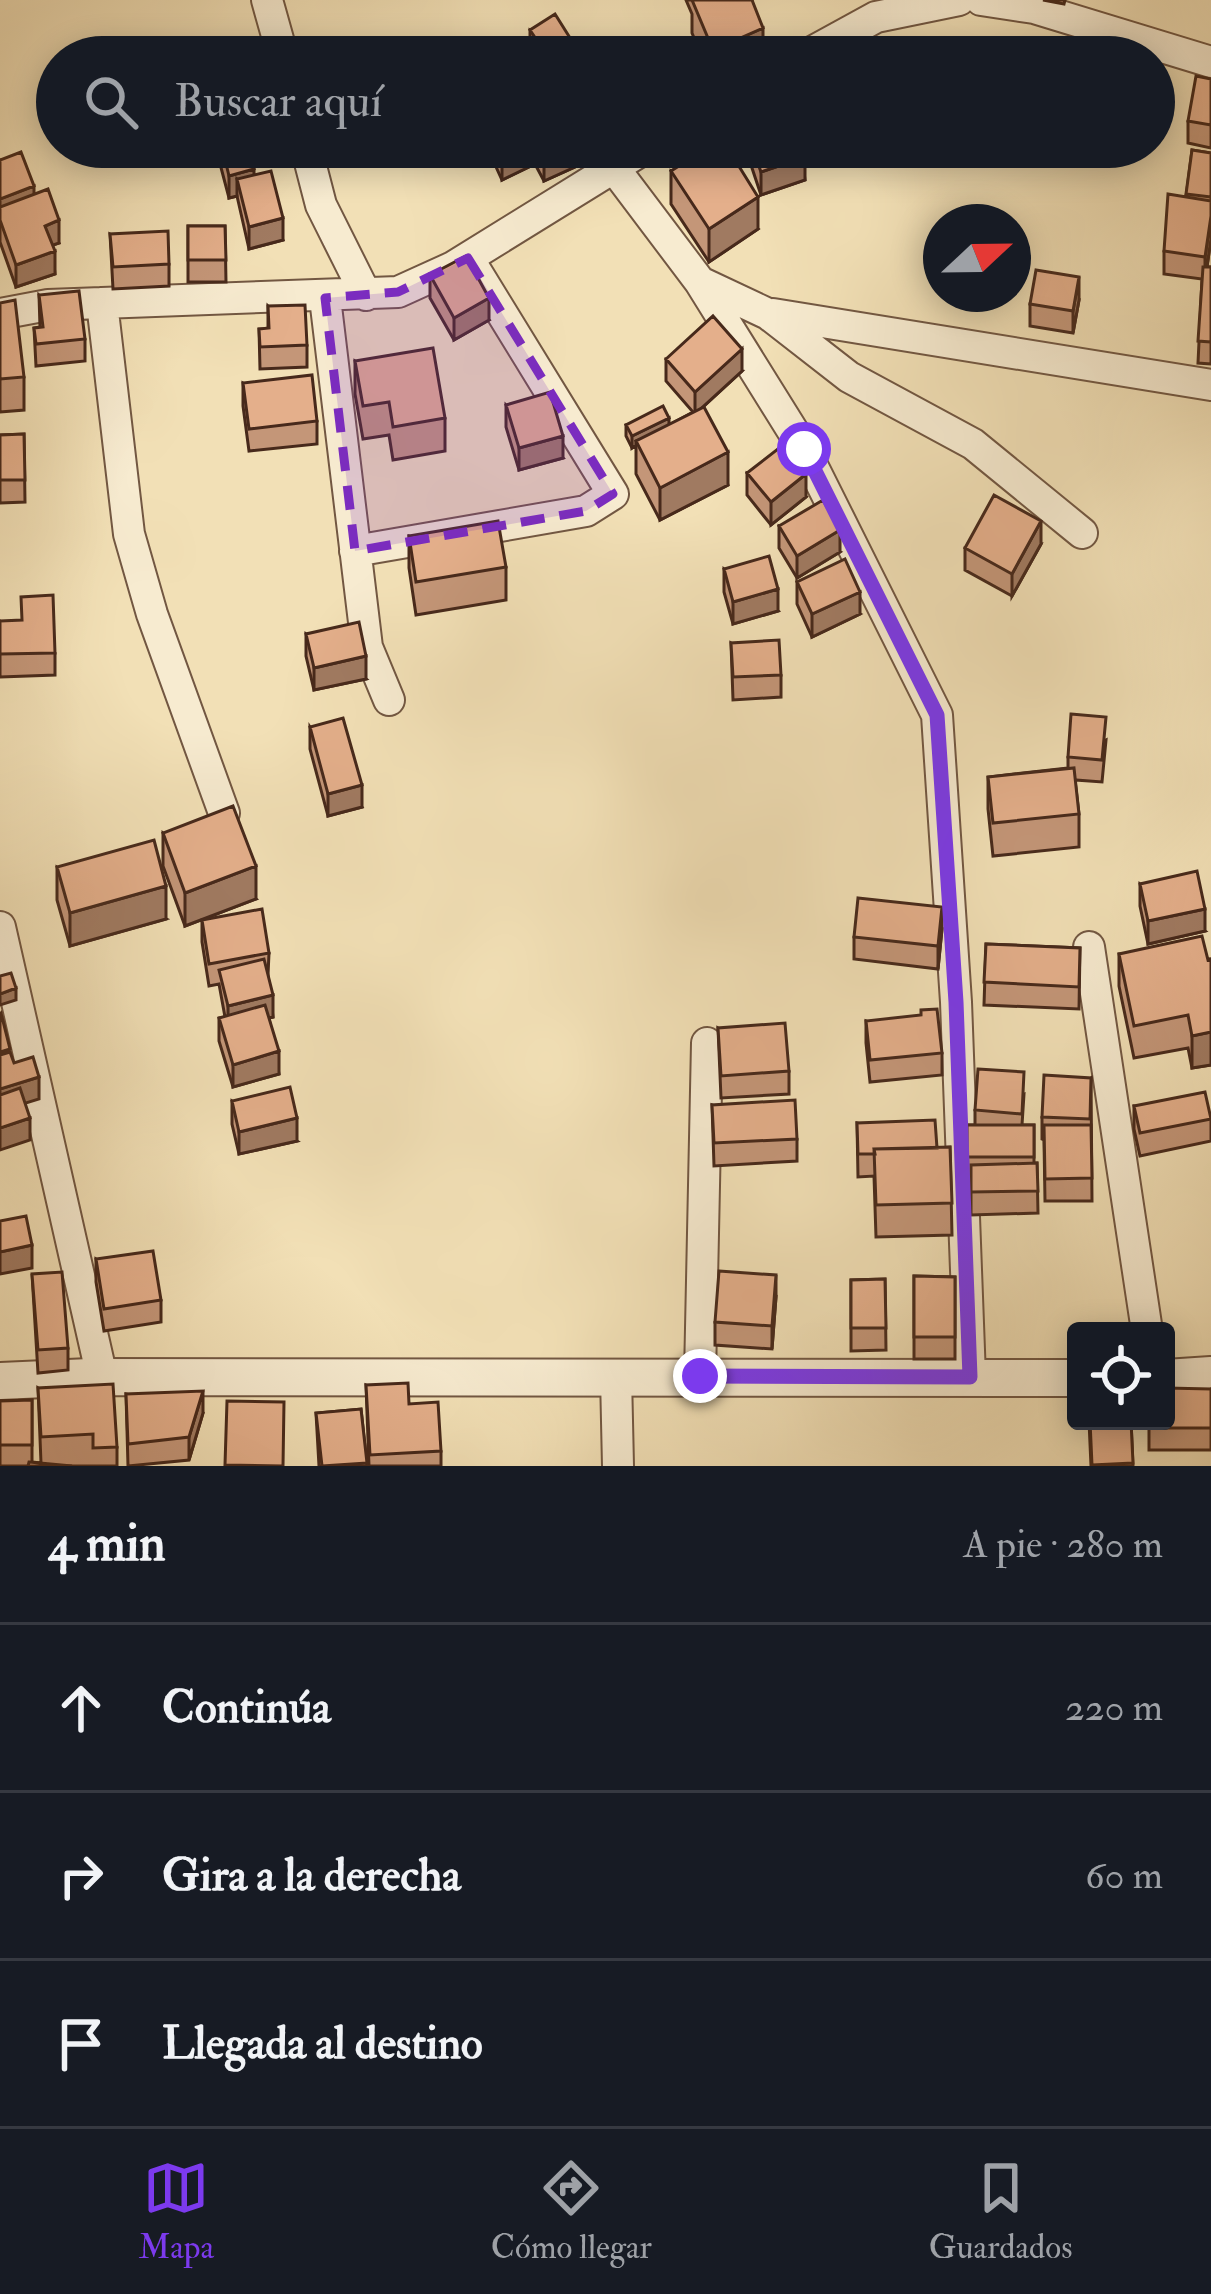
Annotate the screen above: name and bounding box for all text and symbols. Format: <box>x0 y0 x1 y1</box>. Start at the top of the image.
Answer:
search box <box>36 36 1175 168</box>
icon: search <box>78 69 144 135</box>
text: Buscar aquí <box>174 74 382 130</box>
north arrow <box>923 204 1031 312</box>
route start <box>777 422 831 476</box>
map controls <box>1067 1322 1175 1430</box>
button: locate <box>1067 1322 1175 1430</box>
route end <box>673 1349 727 1403</box>
text: 4 min <box>48 1512 166 1576</box>
text: A pie · 280 m <box>963 1520 1163 1569</box>
icon: ahead <box>48 1675 114 1741</box>
text: Continúa <box>162 1680 331 1736</box>
text: 220 m <box>1065 1683 1163 1732</box>
icon: right <box>48 1843 114 1909</box>
text: Gira a la derecha <box>162 1848 461 1904</box>
text: 60 m <box>1085 1851 1163 1900</box>
icon: arrive <box>48 2011 114 2077</box>
text: Llegada al destino <box>162 2016 483 2072</box>
tab: Mapa <box>138 2155 214 2268</box>
tab: Cómo llegar <box>491 2155 652 2268</box>
tab: Guardados <box>929 2155 1073 2268</box>

